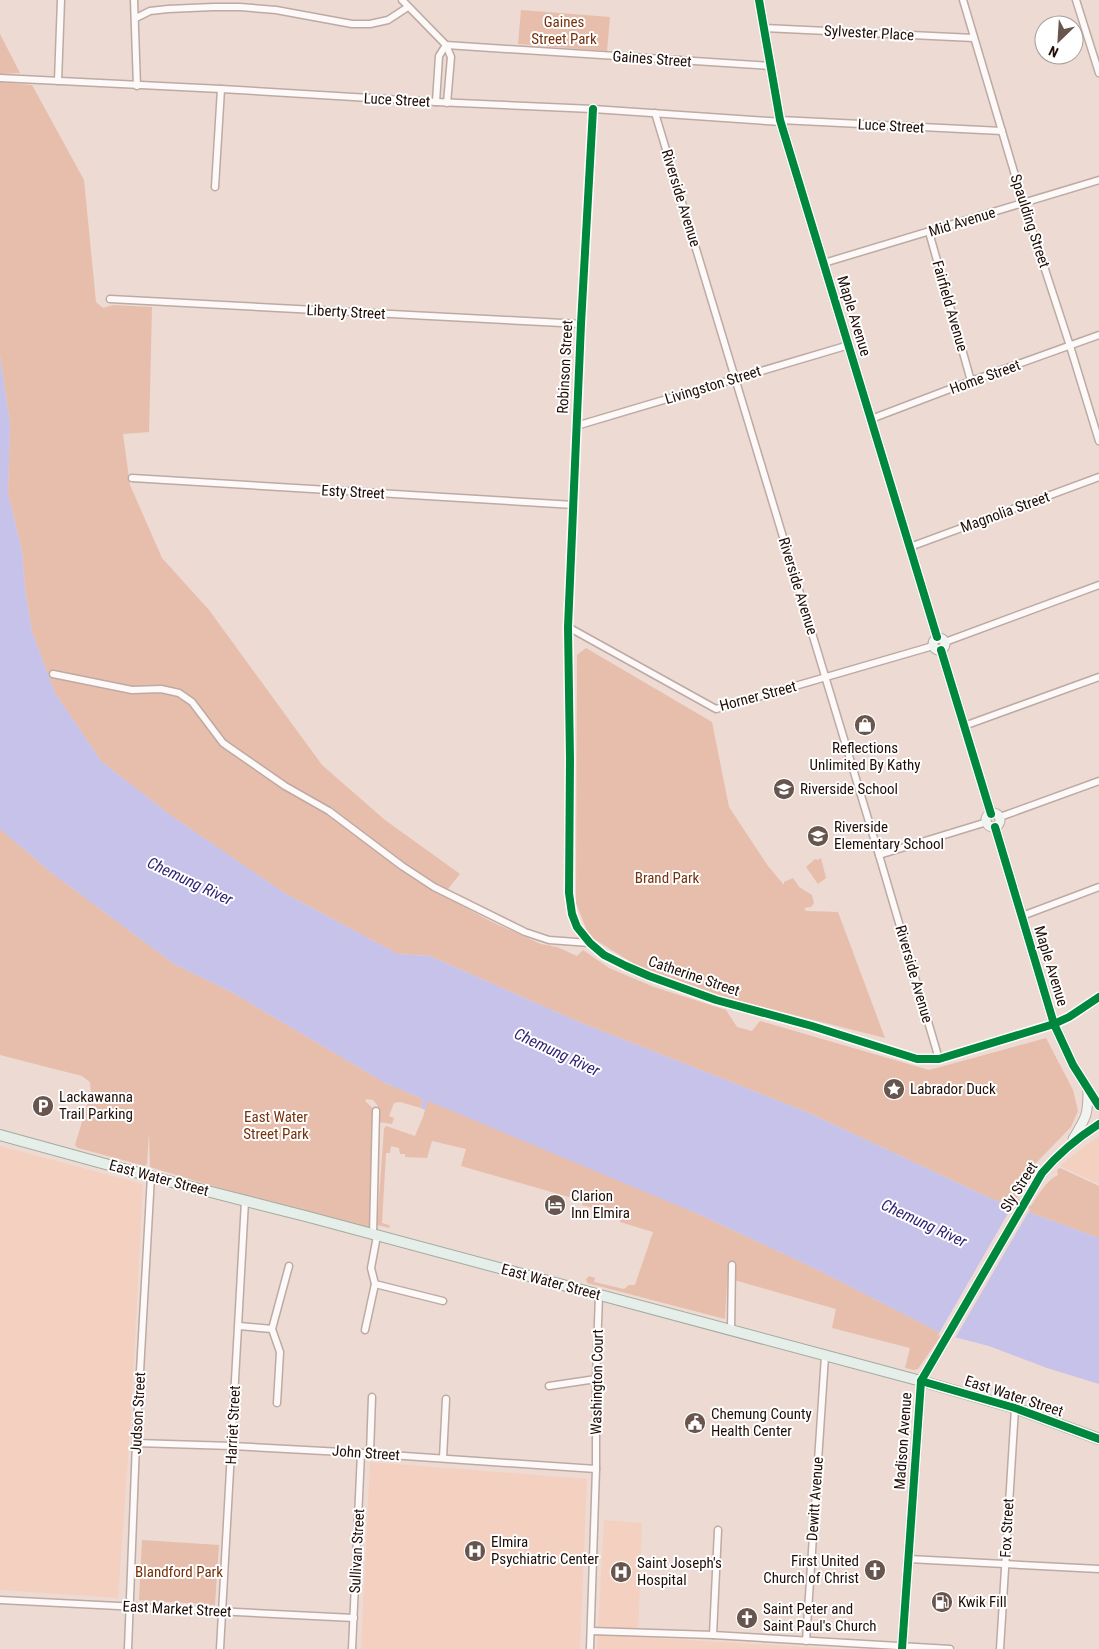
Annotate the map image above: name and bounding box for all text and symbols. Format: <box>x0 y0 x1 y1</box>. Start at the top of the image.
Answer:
park label: Gaines Street Park <box>531 13 597 48</box>
north arrow <box>1034 15 1084 65</box>
street label: Sylvester Place <box>824 22 914 44</box>
text: N <box>1046 43 1061 61</box>
street label: Gaines Street <box>612 47 692 71</box>
street label: Luce Street <box>363 89 431 111</box>
street label: Luce Street <box>857 115 925 137</box>
street label: Riverside Avenue <box>658 147 704 249</box>
street label: Spaulding Street <box>1006 172 1054 270</box>
street label: Mid Avenue <box>926 203 998 241</box>
street label: Fairfield Avenue <box>928 258 972 354</box>
street label: Maple Avenue <box>833 274 875 358</box>
street label: Liberty Street <box>306 301 386 323</box>
street label: Robinson Street <box>554 320 576 414</box>
street label: Home Street <box>947 356 1023 398</box>
street label: Livingston Street <box>663 362 763 408</box>
street label: Esty Street <box>321 481 385 503</box>
street label: Magnolia Street <box>958 488 1052 536</box>
street label: Riverside Avenue <box>775 535 821 637</box>
street label: Horner Street <box>718 677 798 715</box>
shop icon: Reflections Unlimited By Kathy <box>853 713 877 737</box>
place label: Reflections Unlimited By Kathy <box>810 739 920 774</box>
school or university icon: Riverside School <box>772 777 796 801</box>
place label: Riverside School <box>800 780 898 798</box>
place label: Riverside Elementary School <box>834 818 944 853</box>
school or university icon: Riverside Elementary School <box>806 824 830 848</box>
water label: Chemung River <box>144 853 237 910</box>
park label: Brand Park <box>635 869 700 887</box>
street label: Riverside Avenue <box>891 923 937 1025</box>
street label: Maple Avenue <box>1030 924 1072 1008</box>
street label: Catherine Street <box>646 952 742 1000</box>
water label: Chemung River <box>511 1024 604 1081</box>
place icon: Labrador Duck <box>882 1077 906 1101</box>
place label: Labrador Duck <box>910 1080 996 1098</box>
place label: Lackawanna Trail Parking <box>59 1088 133 1123</box>
parking icon: Lackawanna Trail Parking <box>31 1094 55 1118</box>
park label: East Water Street Park <box>243 1108 309 1143</box>
street label: East Water Street <box>107 1156 211 1200</box>
street label: Sly Street <box>997 1158 1041 1216</box>
place label: Clarion Inn Elmira <box>571 1187 630 1222</box>
hotel icon: Clarion Inn Elmira <box>543 1193 567 1217</box>
water label: Chemung River <box>878 1195 971 1252</box>
street label: East Water Street <box>499 1260 603 1304</box>
street label: Washington Court <box>587 1329 607 1435</box>
street label: Judson Street <box>127 1371 149 1455</box>
street label: East Water Street <box>963 1372 1065 1420</box>
street label: Harriet Street <box>222 1385 244 1465</box>
street label: Madison Avenue <box>891 1392 915 1490</box>
place label: Chemung County Health Center <box>711 1405 812 1440</box>
public building icon: Chemung County Health Center <box>683 1411 707 1435</box>
street label: John Street <box>332 1442 400 1464</box>
street label: Dewitt Avenue <box>803 1456 827 1542</box>
street label: Fox Street <box>996 1498 1018 1558</box>
street label: Sullivan Street <box>346 1508 368 1594</box>
place label: Elmira Psychiatric Center <box>491 1533 599 1568</box>
hospital icon: Elmira Psychiatric Center <box>463 1539 487 1563</box>
place label: First United Church of Christ <box>763 1552 859 1587</box>
place label: Saint Joseph's Hospital <box>637 1554 722 1589</box>
church icon: First United Church of Christ <box>863 1558 887 1582</box>
hospital icon: Saint Joseph's Hospital <box>609 1560 633 1584</box>
park label: Blandford Park <box>135 1563 223 1581</box>
fuel station icon: Kwik Fill <box>930 1590 954 1614</box>
place label: Kwik Fill <box>958 1593 1007 1611</box>
street label: East Market Street <box>122 1597 232 1621</box>
place label: Saint Peter and Saint Paul's Church <box>763 1600 877 1635</box>
church icon: Saint Peter and Saint Paul's Church <box>735 1606 759 1630</box>

